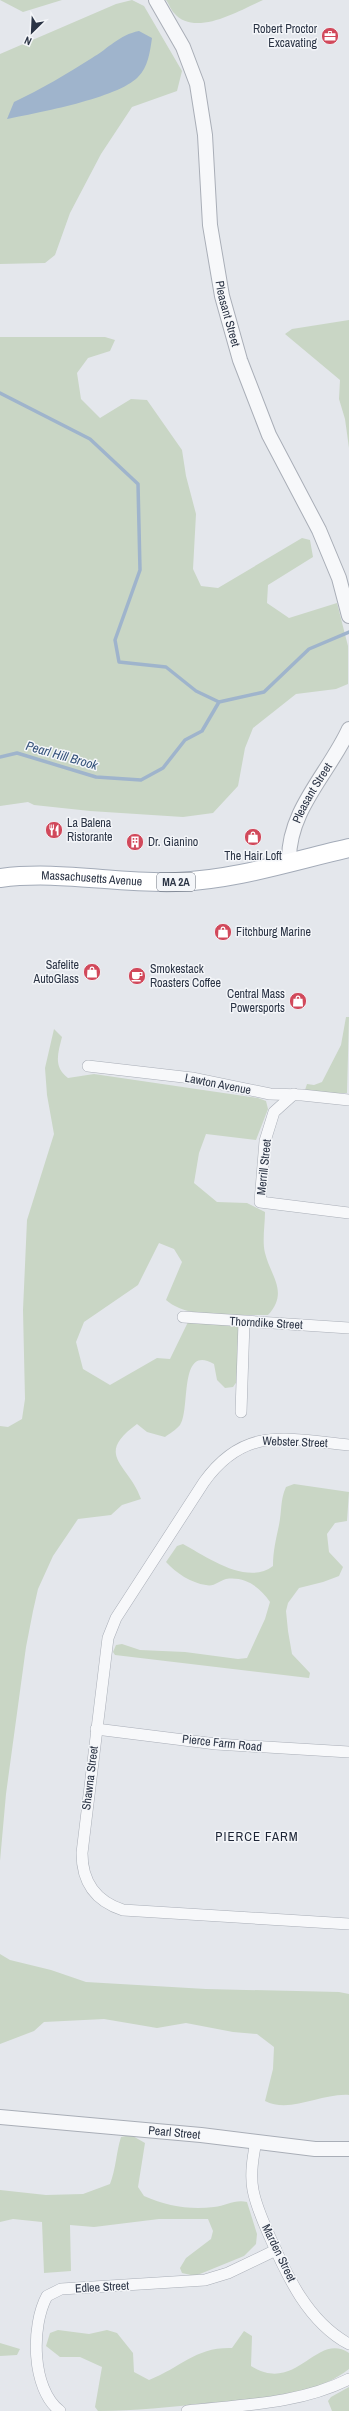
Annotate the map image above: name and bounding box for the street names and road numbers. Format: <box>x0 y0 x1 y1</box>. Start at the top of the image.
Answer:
street label: Pleasant Street <box>212 280 244 349</box>
street label: Pleasant Street <box>289 759 336 826</box>
street label: Massachusetts Avenue <box>41 867 143 890</box>
road number: MA 2A <box>157 873 195 891</box>
street label: Lawton Avenue <box>184 1070 252 1098</box>
street label: Merrill Street <box>253 1138 275 1196</box>
street label: Thorndike Street <box>229 1313 303 1333</box>
street label: Webster Street <box>262 1433 328 1451</box>
street label: Pierce Farm Road <box>181 1731 263 1755</box>
street label: Shawna Street <box>78 1745 102 1811</box>
street label: Pearl Street <box>148 2122 201 2143</box>
street label: Marden Street <box>258 2221 300 2285</box>
street label: Edlee Street <box>75 2278 130 2296</box>

